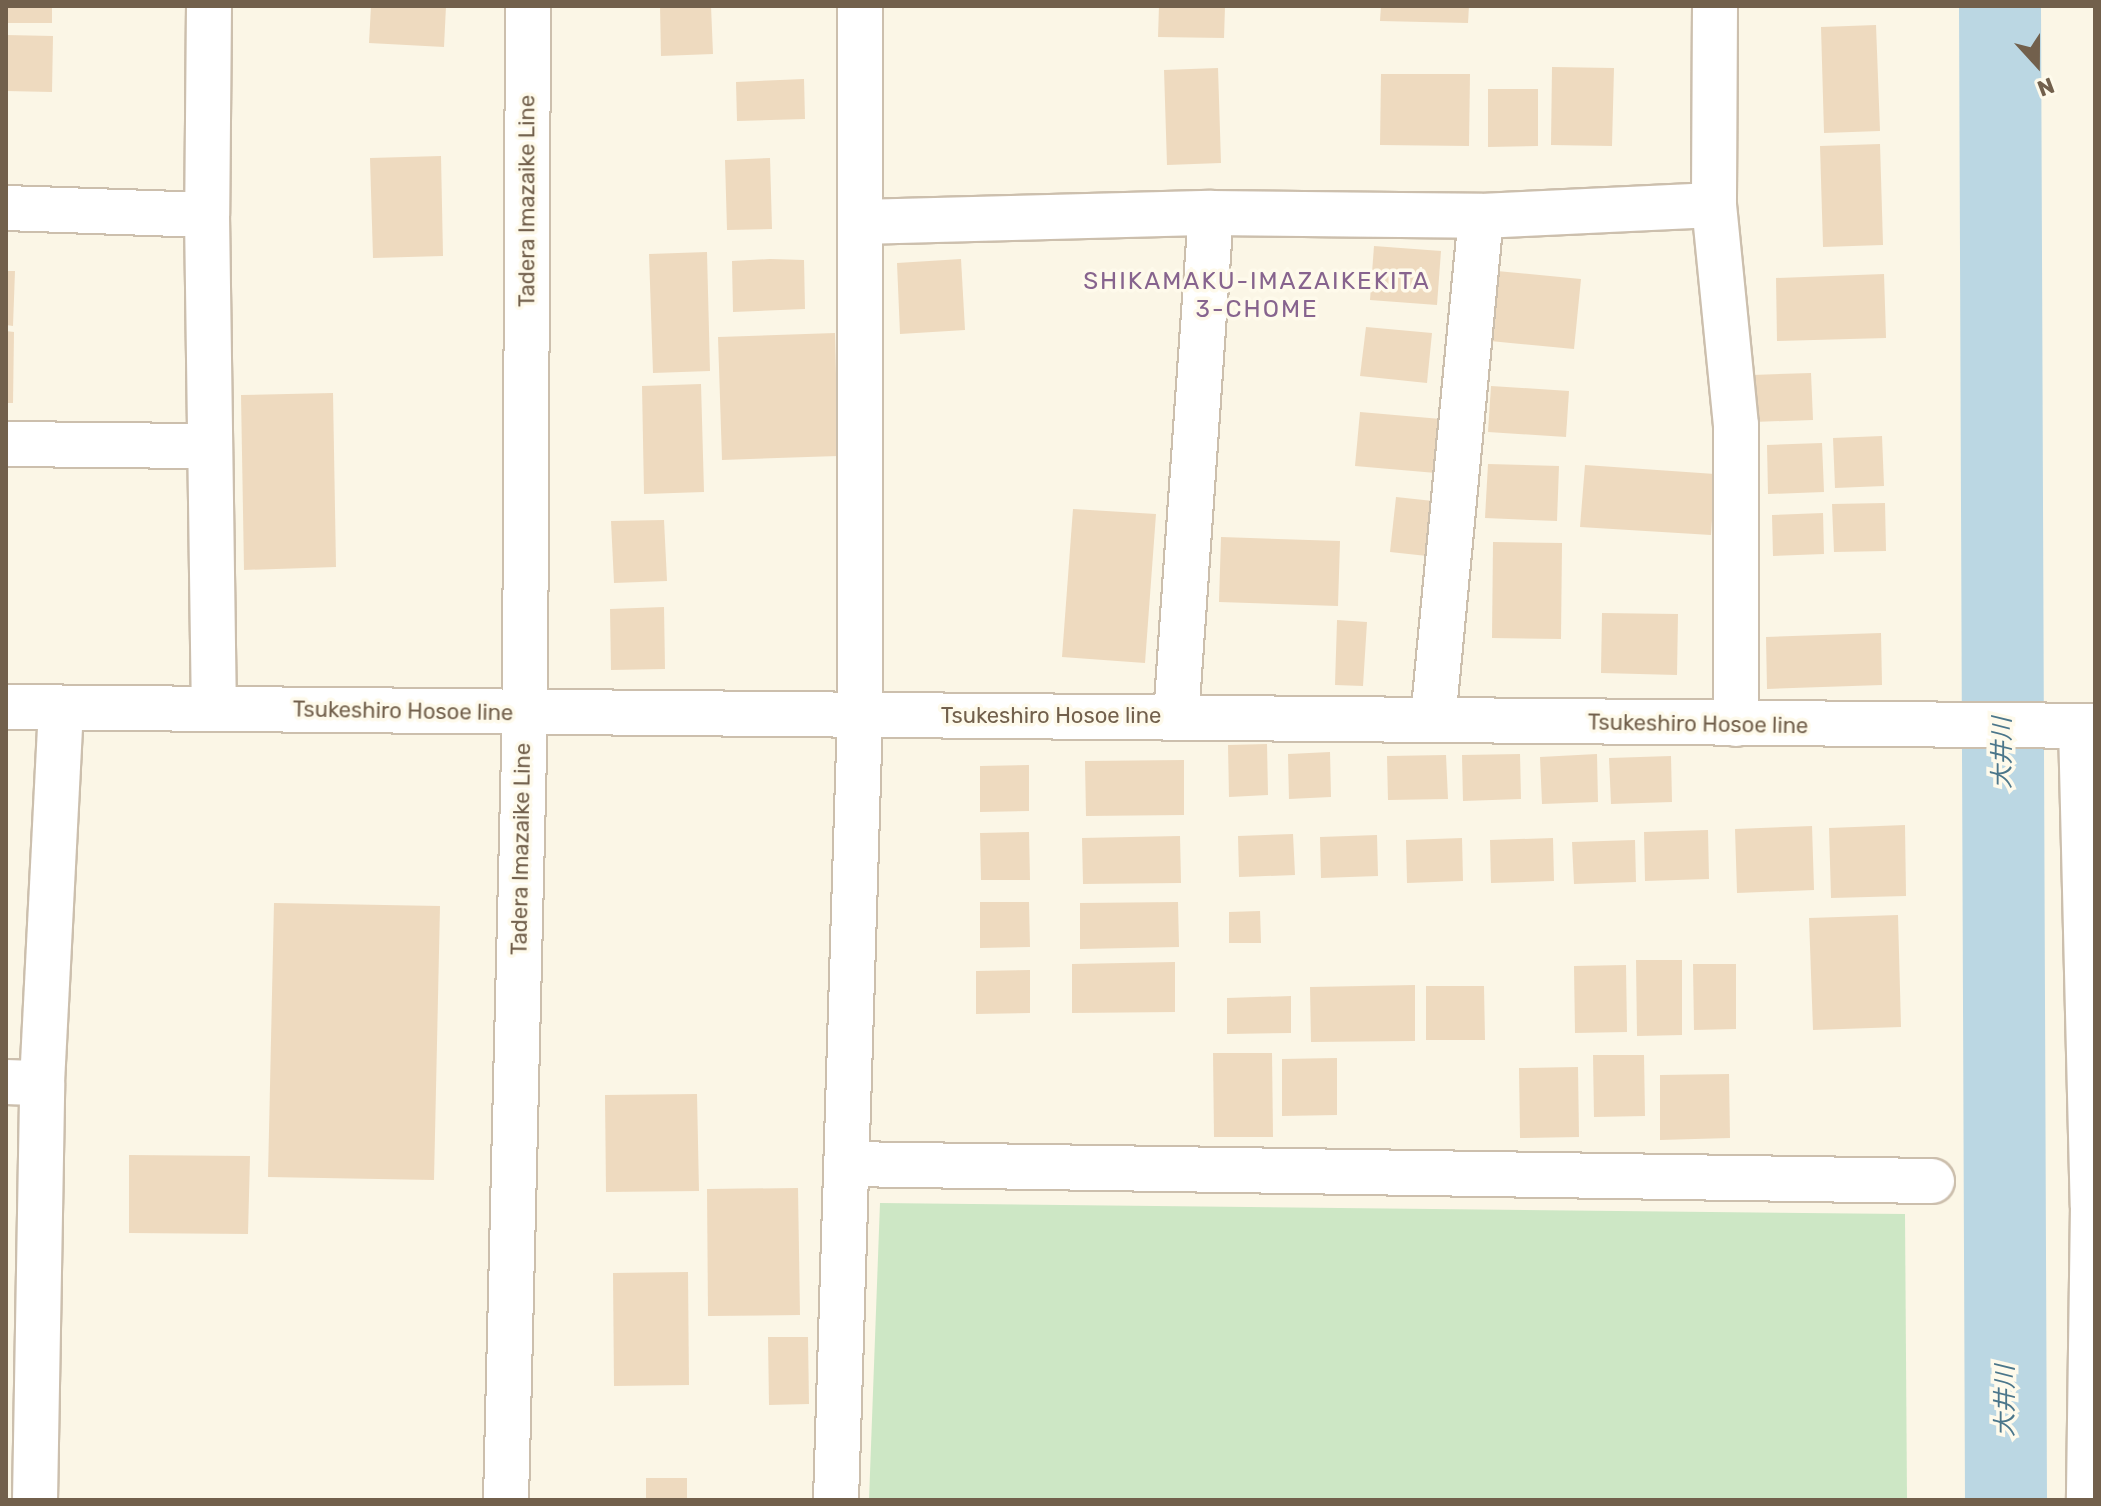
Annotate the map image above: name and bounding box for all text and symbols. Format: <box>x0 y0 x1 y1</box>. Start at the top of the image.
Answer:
north arrow <box>1997 24 2077 104</box>
text: N <box>2034 71 2058 102</box>
street label: Tadera Imazaike Line <box>514 95 540 307</box>
district label: SHIKAMAKU-IMAZAIKEKITA 3-CHOME <box>1083 268 1431 324</box>
street label: Tsukeshiro Hosoe line <box>292 696 514 726</box>
street label: Tsukeshiro Hosoe line <box>941 703 1161 729</box>
street label: Tsukeshiro Hosoe line <box>1587 709 1809 739</box>
water label: 大井川 <box>1989 717 2017 789</box>
street label: Tadera Imazaike Line <box>506 743 536 955</box>
water label: 大井川 <box>1992 1365 2020 1437</box>

